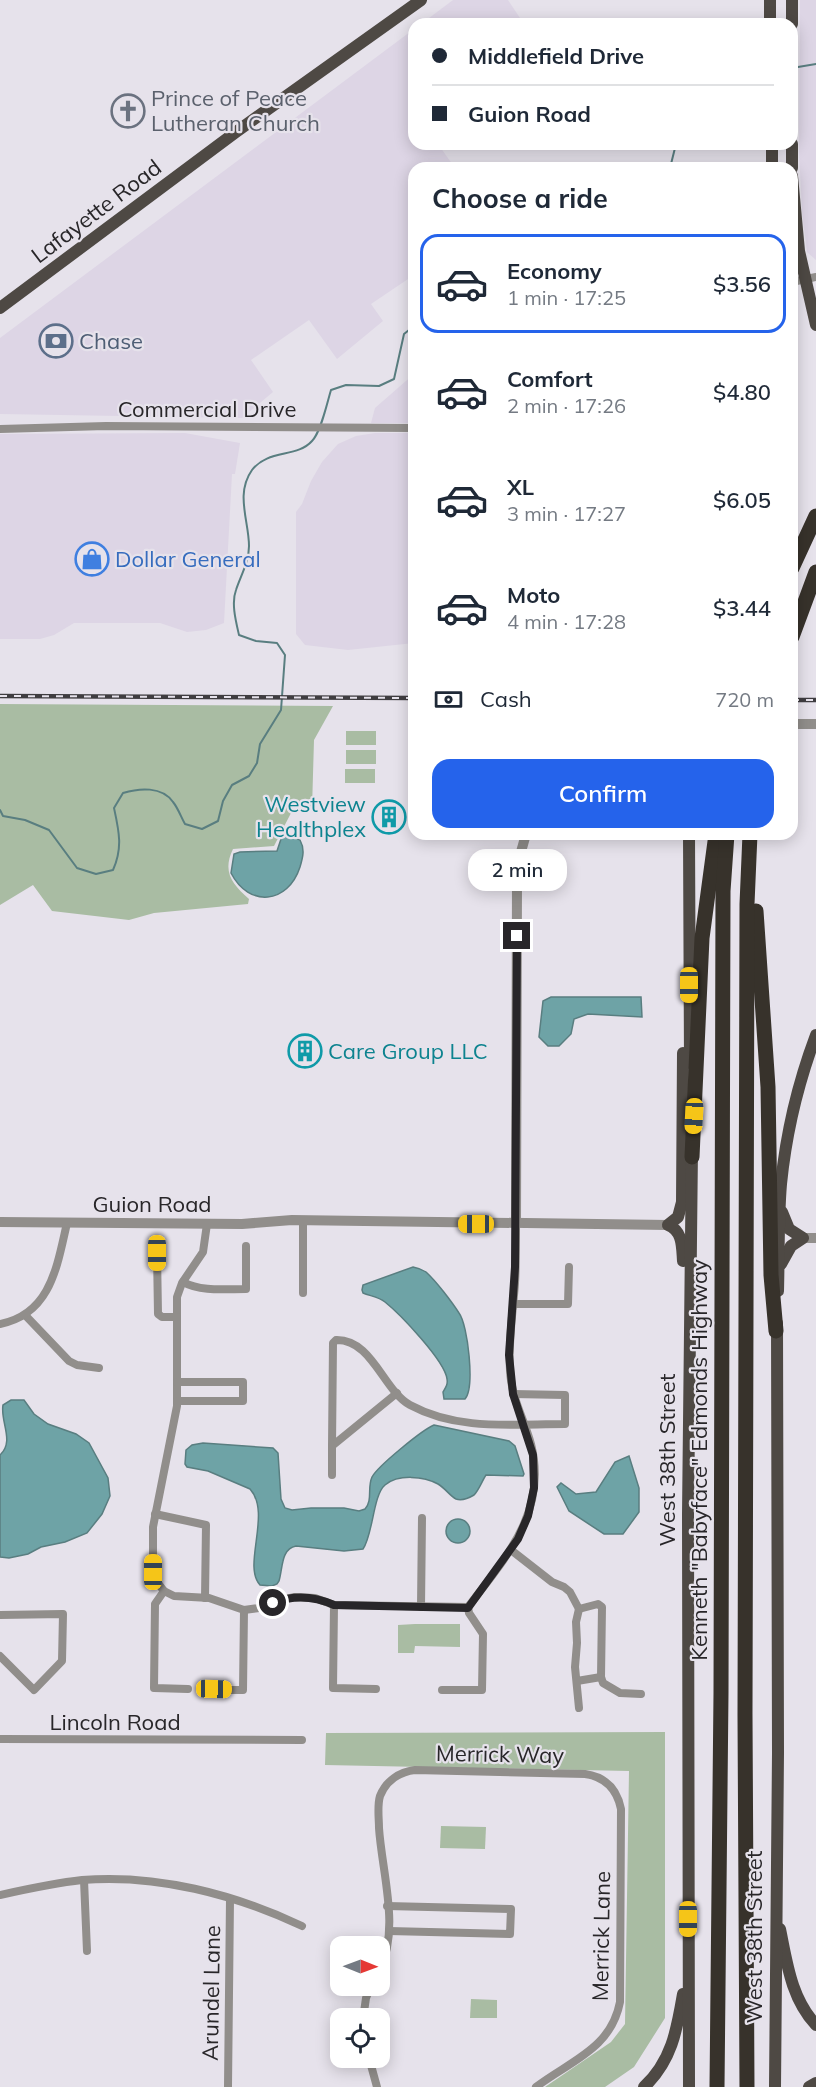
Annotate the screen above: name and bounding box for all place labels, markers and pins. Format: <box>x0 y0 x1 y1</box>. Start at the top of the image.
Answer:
place label: Prince of Peace Lutheran Church <box>151 84 320 137</box>
church icon: Prince of Peace Lutheran Church <box>110 93 146 129</box>
bank icon: Chase <box>38 323 74 359</box>
place label: Chase <box>79 327 143 355</box>
shop icon: Dollar General <box>74 541 110 577</box>
place label: Dollar General <box>115 545 261 573</box>
place label: Westview Healthplex <box>256 790 366 843</box>
building icon: Westview Healthplex <box>371 799 407 835</box>
building icon: Care Group LLC <box>287 1033 323 1069</box>
place label: Care Group LLC <box>328 1037 488 1065</box>

